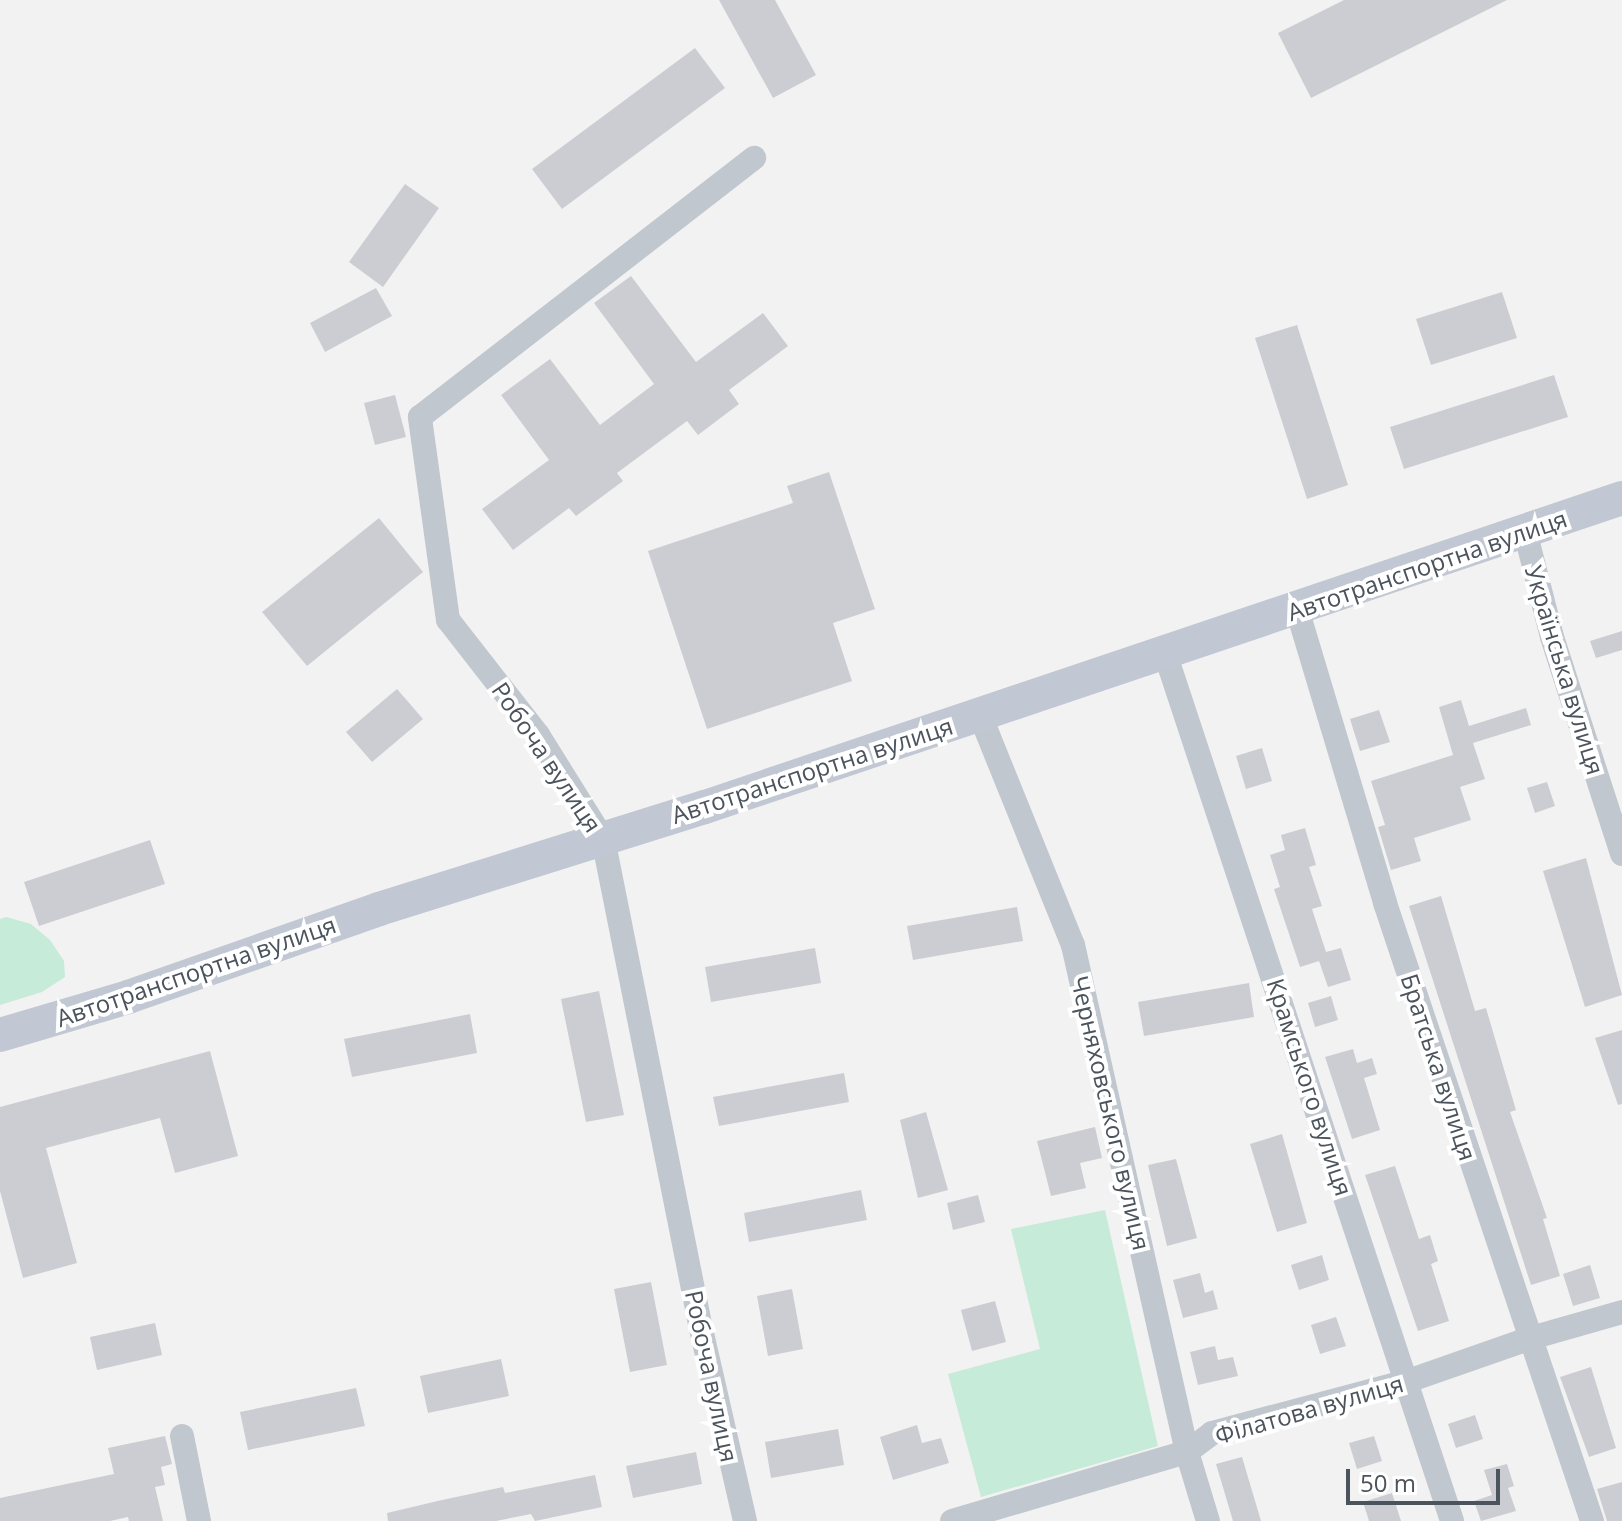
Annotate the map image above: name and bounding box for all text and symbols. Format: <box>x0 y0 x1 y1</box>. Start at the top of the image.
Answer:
street label: Автотранспортна вулиця <box>1283 504 1571 626</box>
street label: Українська вулиця <box>1519 562 1611 778</box>
street label: Робоча вулиця <box>486 676 608 838</box>
street label: Автотранспортна вулиця <box>668 711 956 829</box>
street label: Автотранспортна вулиця <box>52 910 340 1032</box>
street label: Братська вулиця <box>1395 970 1483 1164</box>
street label: Черняховського вулиця <box>1065 973 1157 1253</box>
street label: Крамського вулиця <box>1261 975 1359 1199</box>
street label: Робоча вулиця <box>680 1288 744 1464</box>
street label: Філатова вулиця <box>1212 1368 1406 1450</box>
scale bar <box>1350 1453 1504 1503</box>
text: 50 m <box>1360 1466 1416 1499</box>

